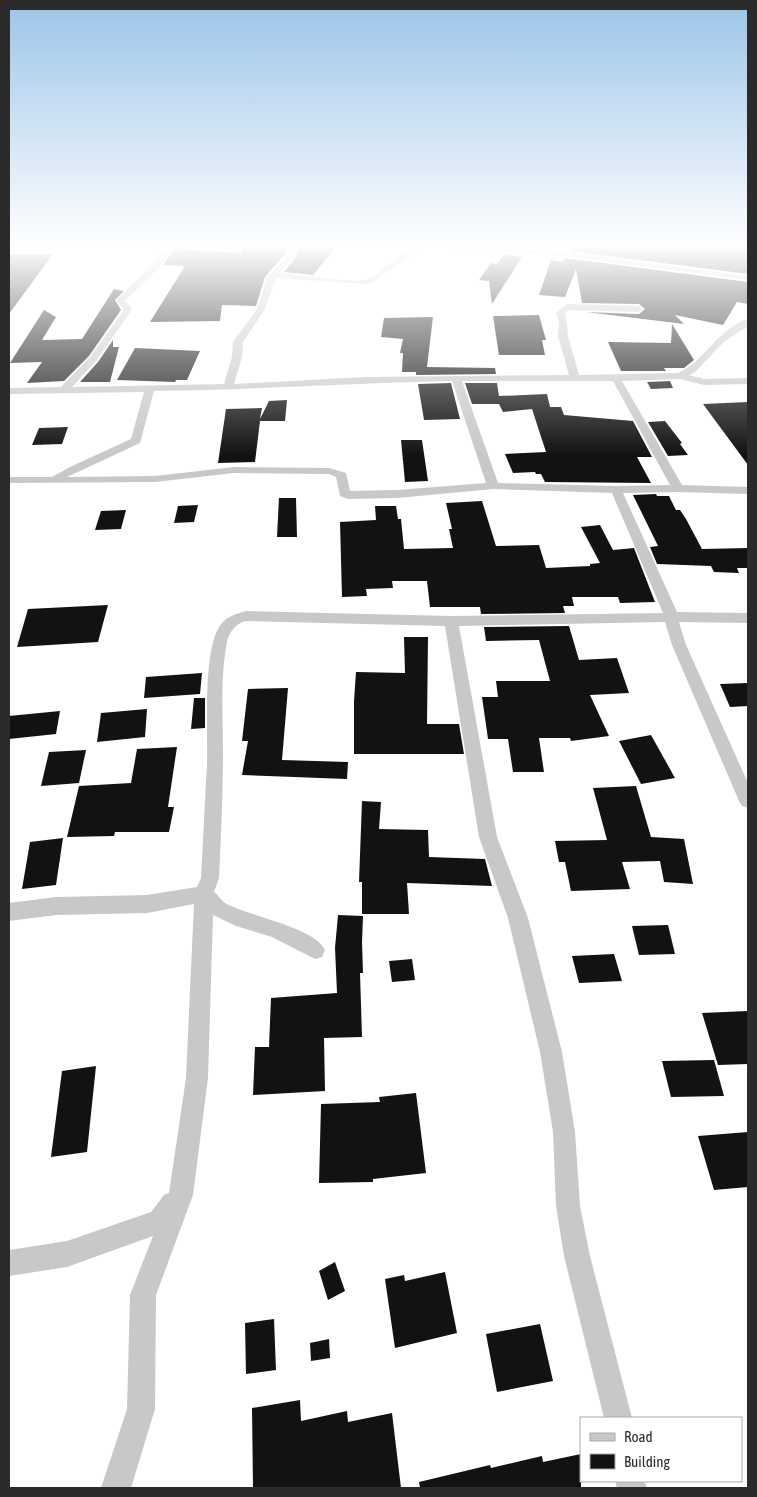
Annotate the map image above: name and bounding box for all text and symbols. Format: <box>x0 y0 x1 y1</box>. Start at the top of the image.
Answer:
legend <box>580 1417 742 1482</box>
text: Road <box>624 1428 653 1445</box>
text: Building <box>624 1453 670 1470</box>

